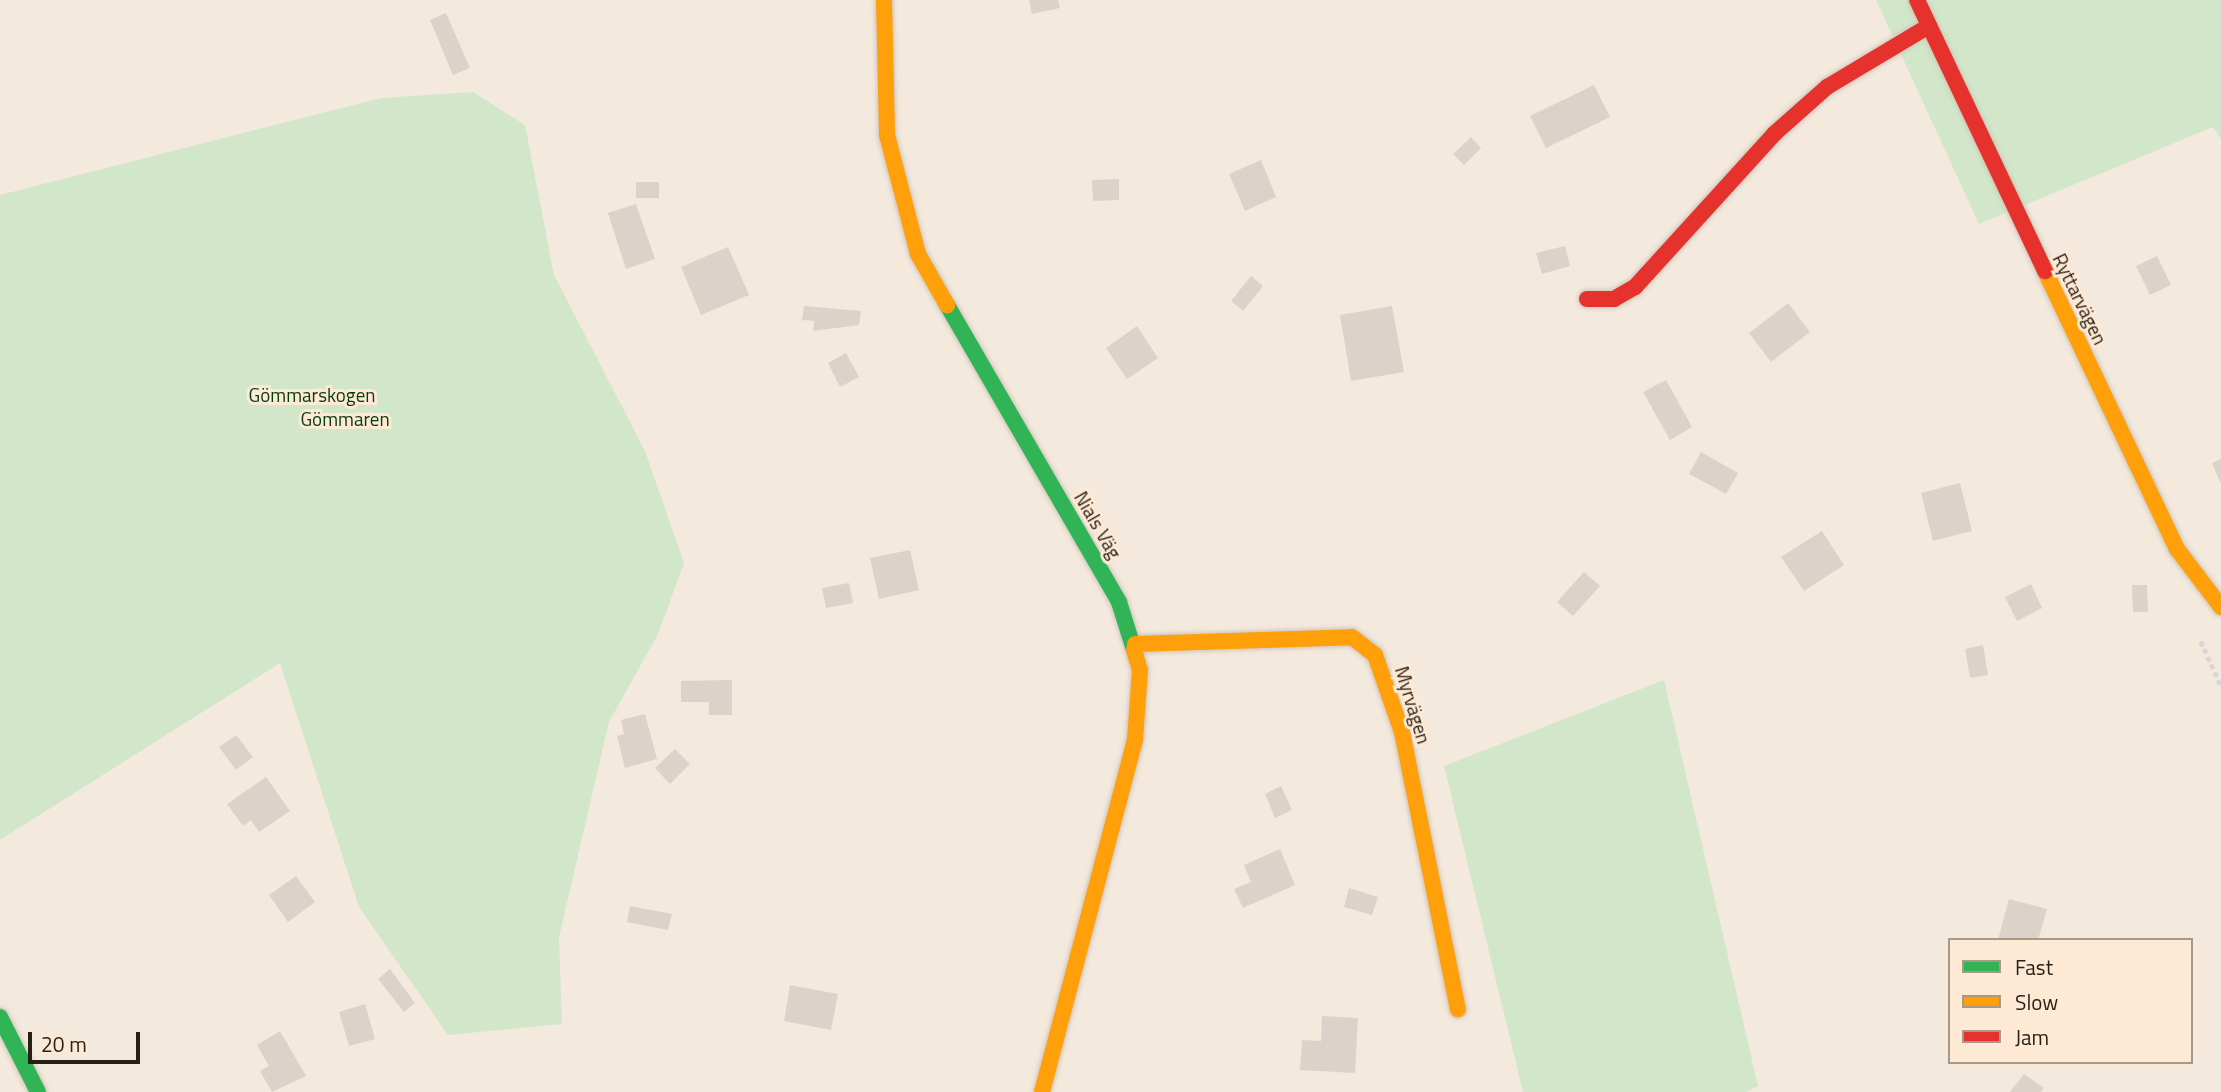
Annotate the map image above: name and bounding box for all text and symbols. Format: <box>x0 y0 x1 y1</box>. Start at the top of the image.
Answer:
street label: Ryttarvägen <box>2048 250 2112 348</box>
park label: Gömmarskogen <box>249 384 375 406</box>
park label: Gömmaren <box>300 408 390 430</box>
street label: Nials Väg <box>1070 487 1126 563</box>
street label: Myrvägen <box>1390 664 1436 746</box>
legend <box>1948 938 2193 1064</box>
text: Fast <box>2015 951 2053 983</box>
text: Slow <box>2015 986 2058 1018</box>
scale bar <box>32 1018 144 1062</box>
text: Jam <box>2015 1021 2049 1053</box>
text: 20 m <box>41 1028 87 1060</box>

